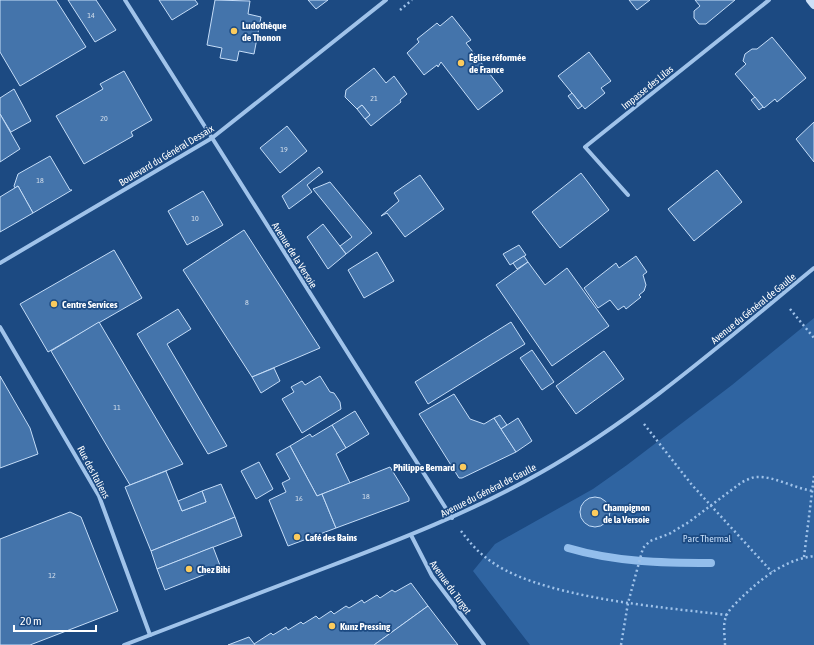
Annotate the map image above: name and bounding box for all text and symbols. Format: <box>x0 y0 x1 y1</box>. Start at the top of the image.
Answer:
house number: 14 <box>87 11 95 20</box>
place label: Ludothèque de Thonon <box>242 20 287 43</box>
marker: Ludothèque de Thonon <box>229 26 239 36</box>
place label: Église réformée de France <box>469 52 527 75</box>
marker: Église réformée de France <box>456 58 466 68</box>
street label: Impasse des Lilas <box>619 63 676 112</box>
house number: 21 <box>370 94 378 103</box>
house number: 20 <box>100 114 108 123</box>
street label: Boulevard du Général Dessaix <box>117 123 216 188</box>
house number: 19 <box>280 145 288 154</box>
house number: 18 <box>36 176 44 185</box>
house number: 10 <box>191 214 199 223</box>
street label: Avenue de la Versoie <box>270 220 319 291</box>
street label: Avenue du Général de Gaulle <box>709 271 798 346</box>
house number: 8 <box>245 298 249 307</box>
marker: Centre Services <box>49 299 59 309</box>
place label: Centre Services <box>62 299 118 310</box>
house number: 11 <box>113 403 121 412</box>
street label: Rue des Italiens <box>75 444 112 501</box>
street label: Avenue du Général de Gaulle <box>439 461 538 519</box>
place label: Philippe Bernard <box>393 462 455 473</box>
marker: Philippe Bernard <box>458 462 468 472</box>
house number: 18 <box>362 492 370 501</box>
house number: 16 <box>295 494 303 503</box>
place label: Champignon de la Versoie <box>603 502 650 525</box>
marker: Champignon de la Versoie <box>590 508 600 518</box>
marker: Café des Bains <box>292 532 302 542</box>
place label: Café des Bains <box>305 532 358 543</box>
park label: Parc Thermal <box>683 533 732 544</box>
street label: Avenue du Turgot <box>428 559 474 616</box>
marker: Chez Bibi <box>184 564 194 574</box>
place label: Chez Bibi <box>197 564 230 575</box>
house number: 12 <box>48 571 56 580</box>
scale bar <box>14 607 96 633</box>
text: 20 m <box>20 614 42 628</box>
marker: Kunz Pressing <box>327 621 337 631</box>
place label: Kunz Pressing <box>340 621 391 632</box>

